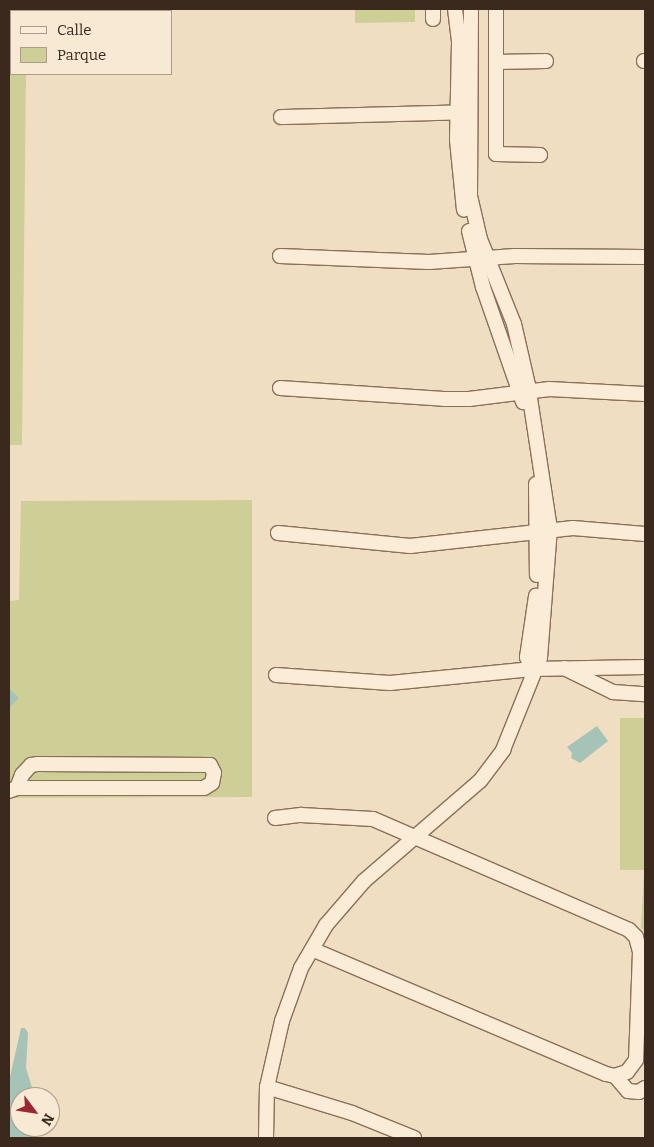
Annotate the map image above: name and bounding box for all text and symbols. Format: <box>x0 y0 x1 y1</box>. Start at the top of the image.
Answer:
legend <box>10 10 172 75</box>
text: Calle <box>57 21 91 39</box>
text: Parque <box>57 46 106 64</box>
north arrow <box>10 1087 60 1137</box>
text: N <box>37 1110 57 1128</box>

